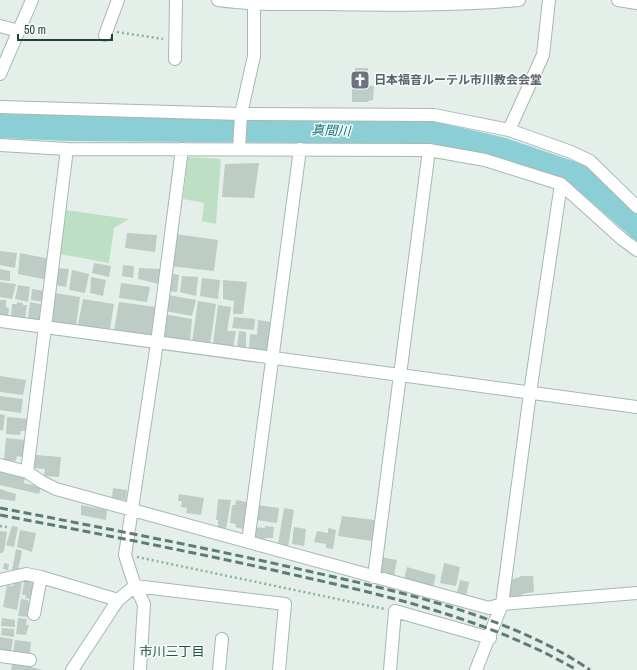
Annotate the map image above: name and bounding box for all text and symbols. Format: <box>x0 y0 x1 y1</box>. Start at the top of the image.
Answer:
scale bar <box>18 16 112 42</box>
text: 50 m <box>24 22 46 38</box>
church icon: 日本福音ルーテル市川教会会堂 <box>349 69 371 91</box>
place label: 日本福音ルーテル市川教会会堂 <box>374 72 542 88</box>
water label: 真間川 <box>311 121 353 140</box>
district label: 市川三丁目 <box>139 643 205 660</box>

